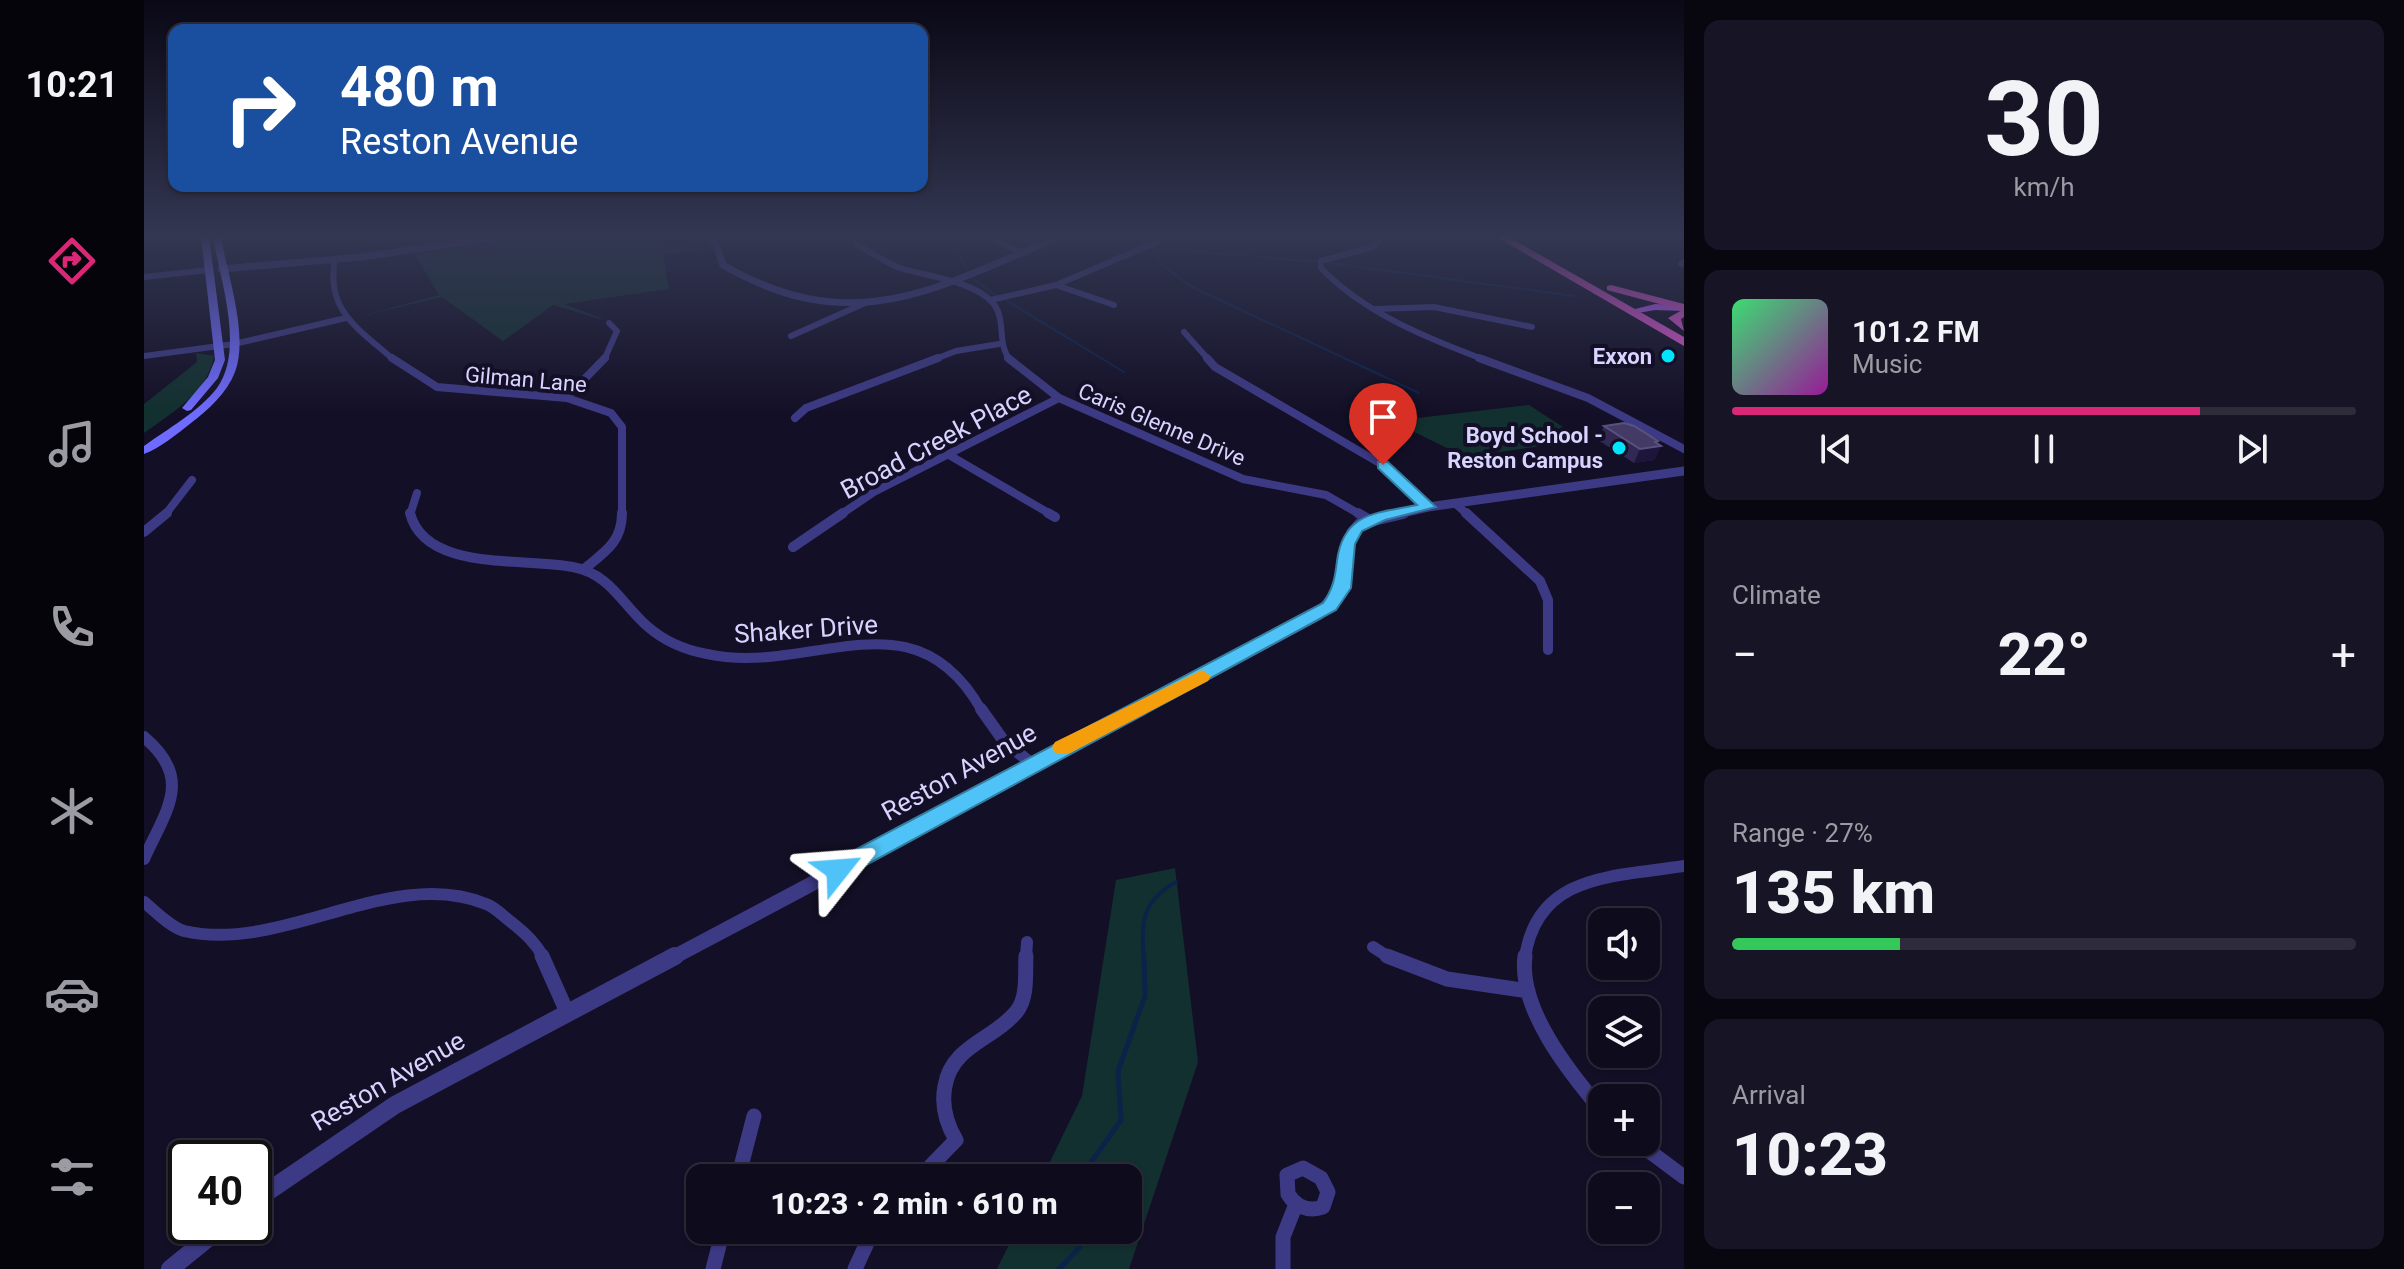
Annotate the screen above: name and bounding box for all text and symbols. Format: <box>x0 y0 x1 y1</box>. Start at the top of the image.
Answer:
text: 480 m <box>340 54 499 120</box>
icon: right <box>208 56 312 160</box>
text: 30 <box>1984 59 2104 180</box>
text: 10:21 <box>26 64 118 106</box>
text: Reston Avenue <box>340 121 578 163</box>
text: km/h <box>2013 172 2075 202</box>
icon: directions <box>44 233 100 289</box>
text: 101.2 FM <box>1852 314 1980 349</box>
place label: Exxon <box>1593 344 1652 369</box>
marker: Exxon <box>1659 347 1677 365</box>
text: Music <box>1852 349 1922 379</box>
street label: Gilman Lane <box>464 362 588 397</box>
street label: Caris Glenne Drive <box>1075 378 1249 471</box>
street label: Broad Creek Place <box>835 379 1037 505</box>
pin <box>1349 383 1417 465</box>
icon: arrive <box>1361 395 1405 439</box>
icon: music <box>44 416 100 472</box>
place label: Boyd School - Reston Campus <box>1447 423 1603 473</box>
icon: previous <box>1814 427 1858 471</box>
icon: pause <box>2022 427 2066 471</box>
icon: next <box>2230 427 2274 471</box>
marker: Boyd School - Reston Campus <box>1610 439 1628 457</box>
text: Climate <box>1732 580 1821 610</box>
icon: phone <box>44 599 100 655</box>
street label: Shaker Drive <box>733 609 879 649</box>
text: 22° <box>1998 619 2091 690</box>
text: − <box>1732 629 1757 681</box>
text: + <box>2331 629 2356 681</box>
street label: Reston Avenue <box>876 717 1042 827</box>
icon: climate <box>44 783 100 839</box>
text: Range · 27% <box>1732 818 1873 848</box>
position arrow <box>796 828 880 912</box>
text: 135 km <box>1732 857 1935 928</box>
map controls <box>1588 908 1660 1244</box>
button: sound <box>1588 908 1660 980</box>
icon: car <box>44 966 100 1022</box>
button: layers <box>1588 996 1660 1068</box>
street label: Reston Avenue <box>306 1025 470 1137</box>
text: Arrival <box>1732 1080 1806 1110</box>
button: + <box>1588 1084 1660 1156</box>
text: 10:23 <box>1732 1119 1888 1190</box>
speed limit sign: 40 <box>168 1140 272 1244</box>
icon: filters <box>44 1149 100 1205</box>
button: − <box>1588 1172 1660 1244</box>
text: 10:23 · 2 min · 610 m <box>770 1186 1058 1221</box>

